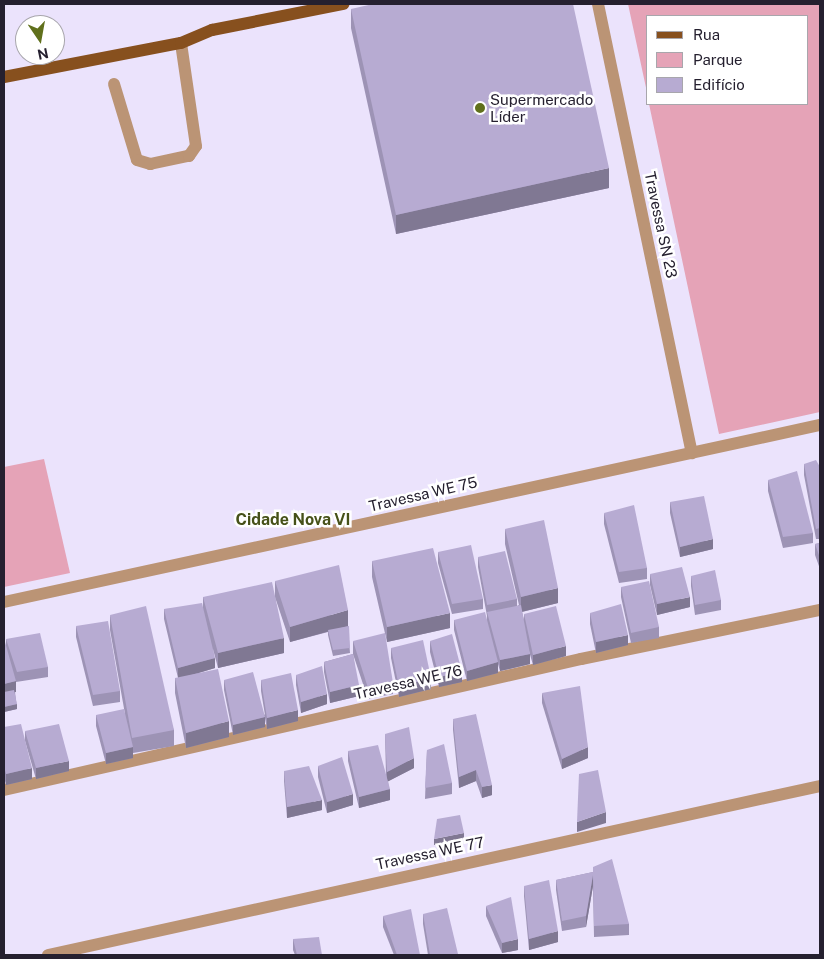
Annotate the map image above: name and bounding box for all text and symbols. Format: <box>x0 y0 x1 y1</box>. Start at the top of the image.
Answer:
north arrow <box>15 15 65 65</box>
legend <box>646 15 809 105</box>
text: Rua <box>693 26 720 43</box>
text: N <box>36 45 50 63</box>
text: Parque <box>693 51 743 68</box>
text: Edifício <box>693 76 745 93</box>
place label: Supermercado Líder <box>490 90 593 125</box>
marker: Supermercado Líder <box>474 102 486 114</box>
street label: Travessa SN 23 <box>641 170 681 280</box>
street label: Travessa WE 75 <box>367 473 479 515</box>
district label: Cidade Nova VI <box>235 510 351 530</box>
street label: Travessa WE 76 <box>352 661 464 703</box>
street label: Travessa WE 77 <box>374 833 486 873</box>

